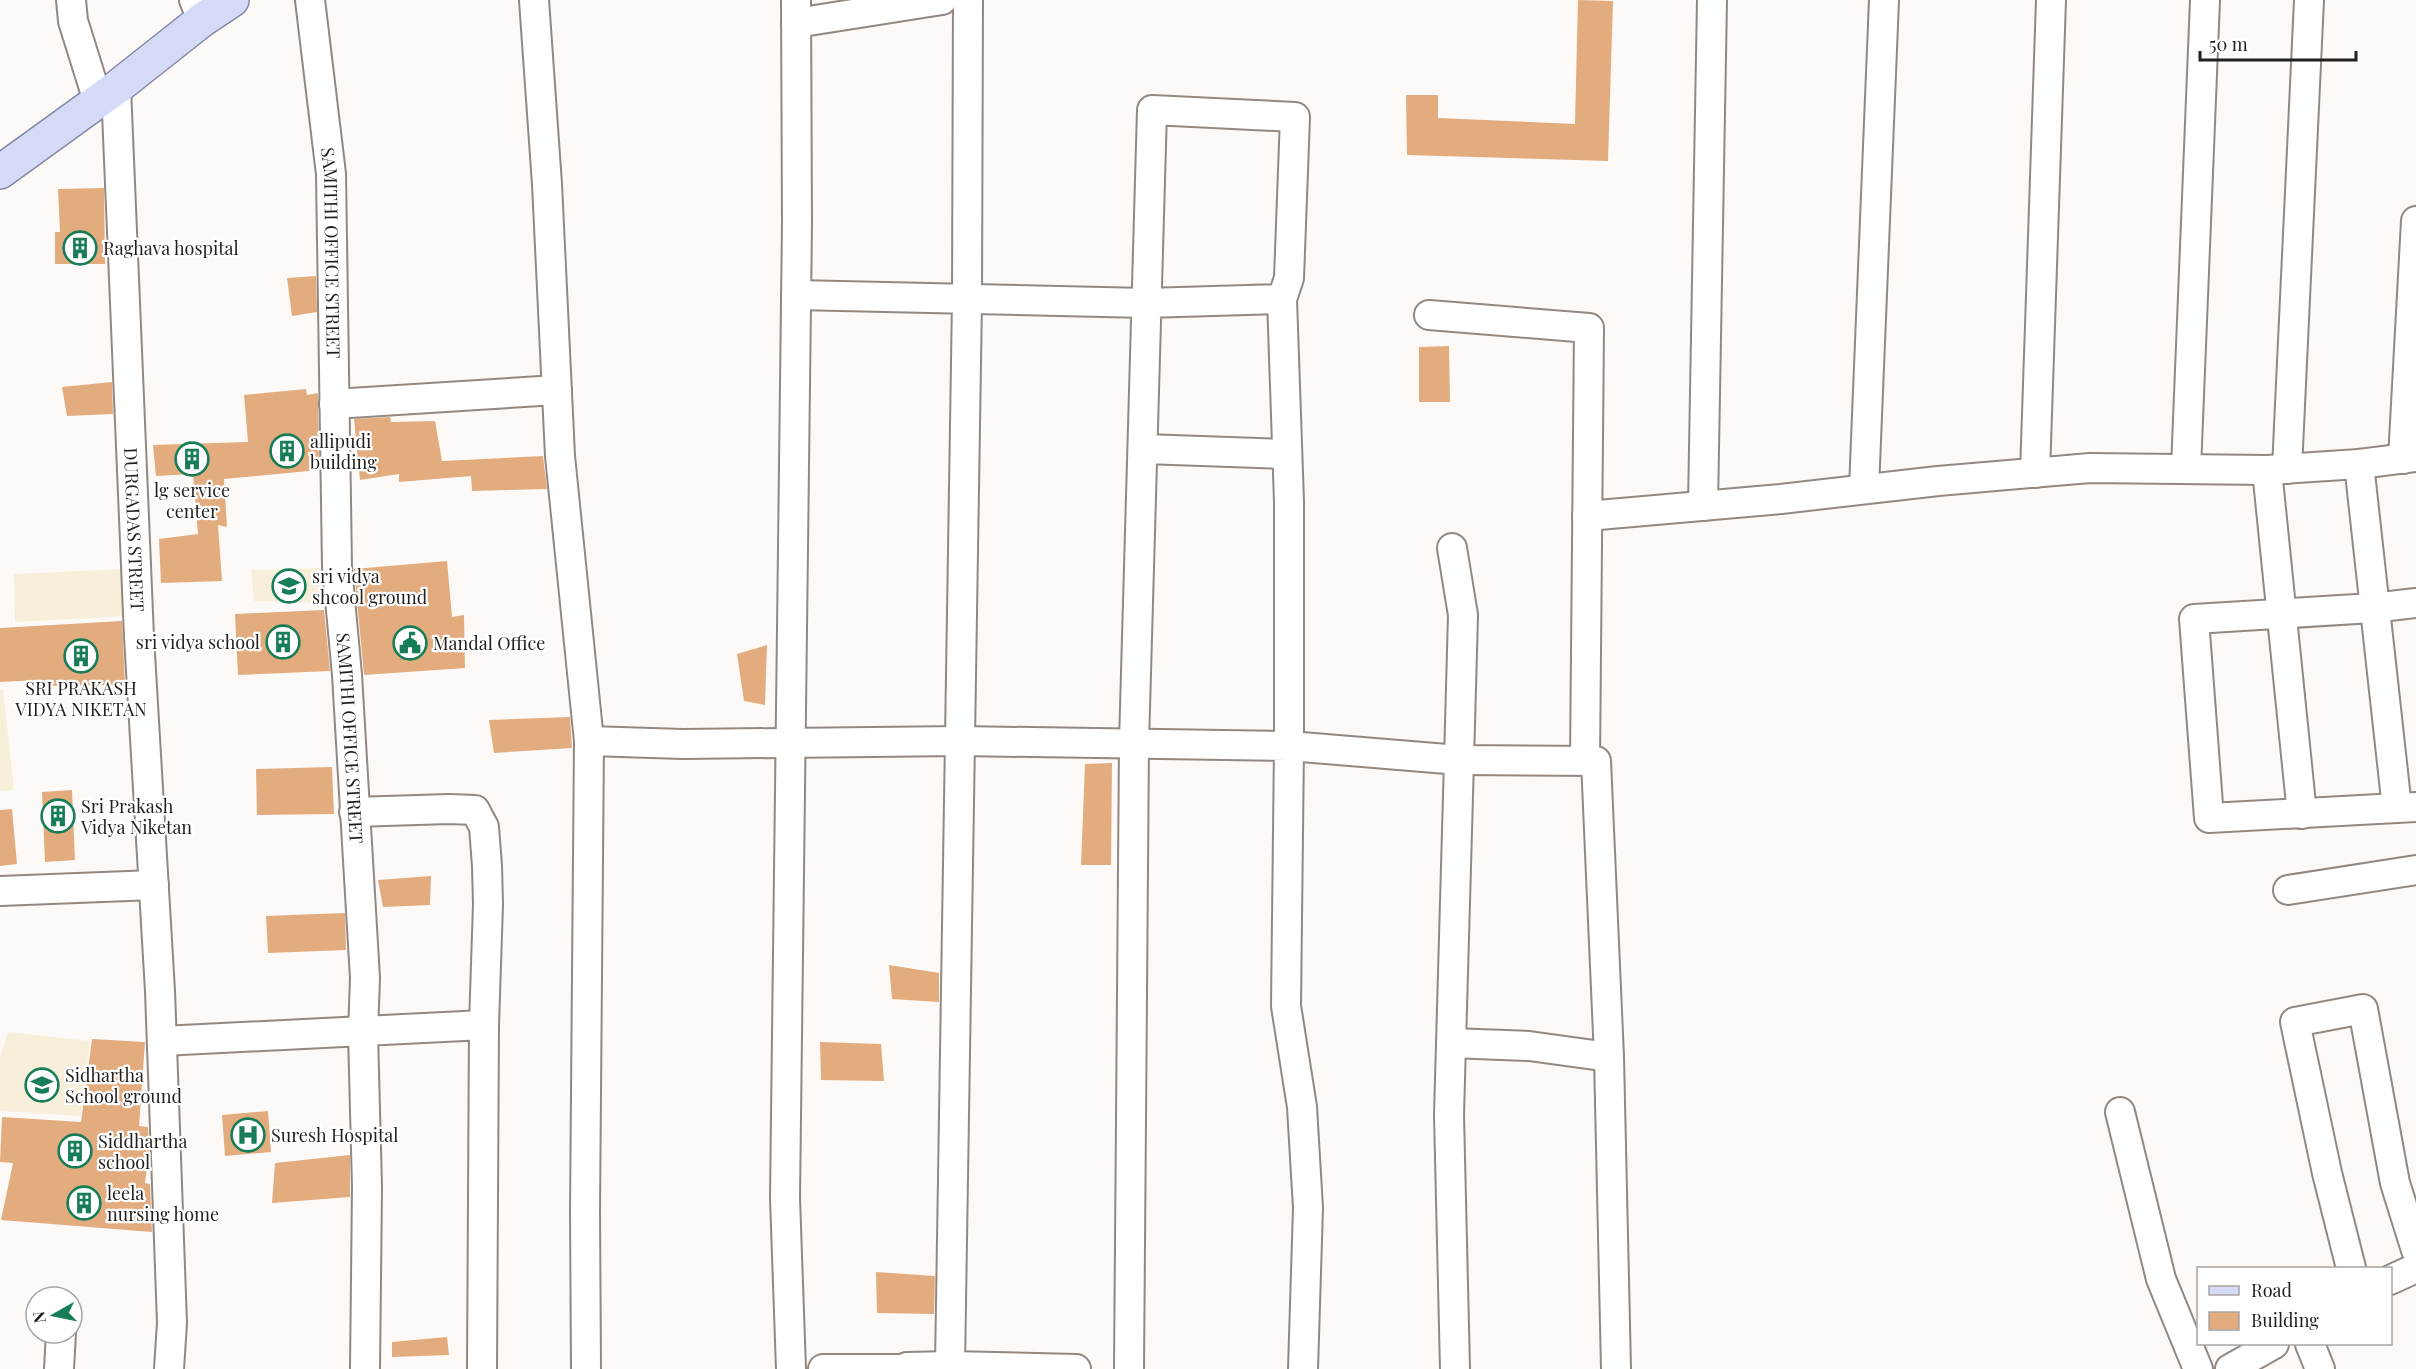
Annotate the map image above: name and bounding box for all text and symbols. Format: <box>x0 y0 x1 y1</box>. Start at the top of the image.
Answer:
scale bar <box>2200 24 2356 62</box>
text: 50 m <box>2209 32 2248 56</box>
street label: SAMITHI OFFICE STREET <box>316 146 346 358</box>
building icon: Raghava hospital <box>62 230 98 266</box>
place label: Raghava hospital <box>103 236 239 260</box>
place label: allipudi building <box>310 429 377 474</box>
building icon: allipudi building <box>269 433 305 469</box>
building icon: lg service center <box>174 441 210 477</box>
street label: DURGADAS STREET <box>119 447 150 612</box>
place label: lg service center <box>154 478 230 523</box>
place label: sri vidya shcool ground <box>312 564 428 609</box>
school or university icon: sri vidya shcool ground <box>271 568 307 604</box>
building icon: sri vidya school <box>265 624 301 660</box>
public building icon: Mandal Office <box>392 625 428 661</box>
place label: sri vidya school <box>136 630 260 654</box>
place label: Mandal Office <box>433 631 545 655</box>
street label: SAMITHI OFFICE STREET <box>331 632 369 844</box>
building icon: SRI PRAKASH VIDYA NIKETAN <box>63 638 99 674</box>
place label: SRI PRAKASH VIDYA NIKETAN <box>14 676 147 721</box>
place label: Sri Prakash Vidya Niketan <box>80 794 192 839</box>
building icon: Sri Prakash Vidya Niketan <box>40 798 76 834</box>
place label: Sidhartha School ground <box>65 1063 182 1108</box>
school or university icon: Sidhartha School ground <box>24 1067 60 1103</box>
hospital icon: Suresh Hospital <box>230 1117 266 1153</box>
place label: Suresh Hospital <box>271 1123 398 1147</box>
place label: Siddhartha school <box>98 1129 187 1174</box>
building icon: Siddhartha school <box>57 1133 93 1169</box>
place label: leela nursing home <box>107 1181 219 1226</box>
building icon: leela nursing home <box>66 1185 102 1221</box>
legend <box>2197 1267 2392 1345</box>
text: Road <box>2251 1278 2292 1302</box>
north arrow <box>24 1285 84 1345</box>
text: Building <box>2251 1308 2319 1332</box>
text: N <box>27 1310 50 1325</box>

